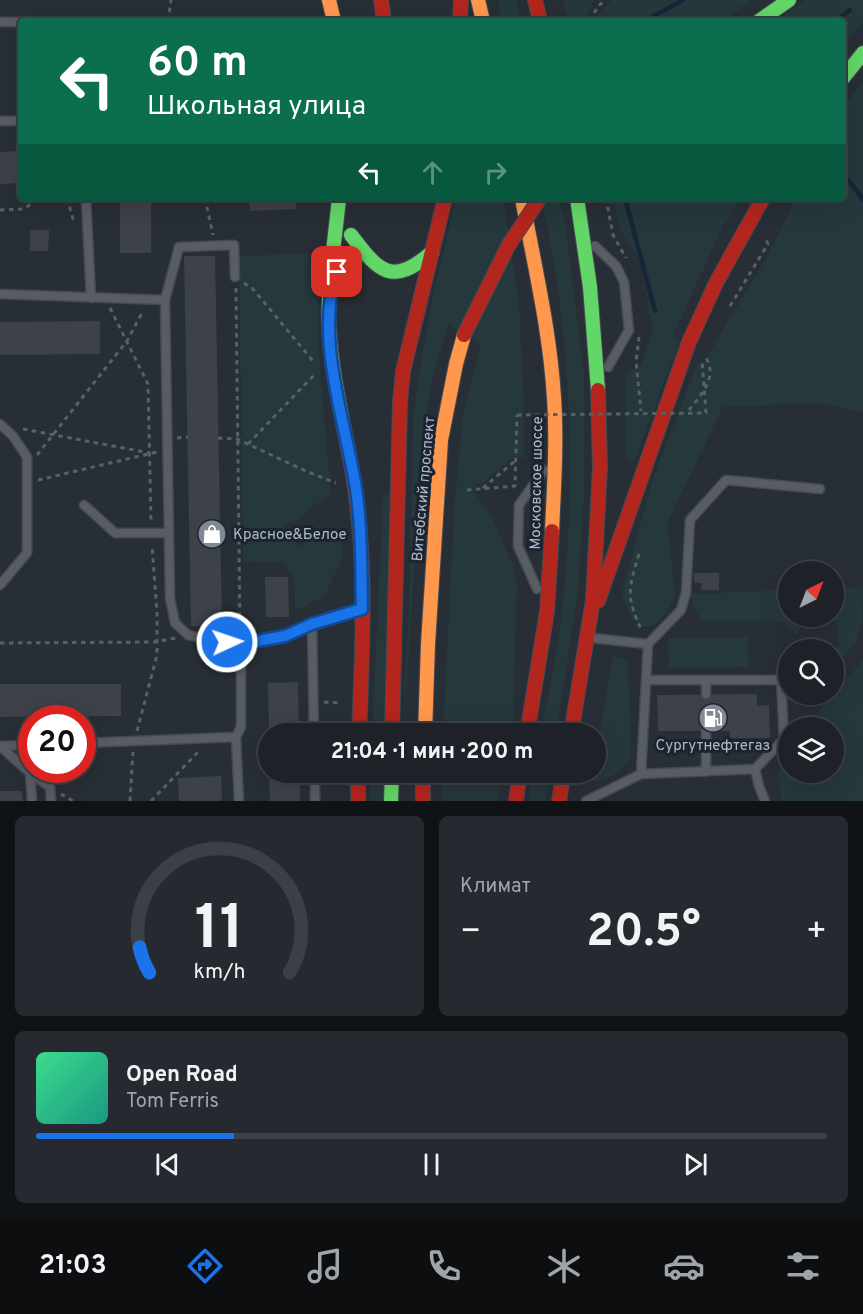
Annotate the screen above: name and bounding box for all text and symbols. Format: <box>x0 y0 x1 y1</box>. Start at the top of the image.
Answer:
text: 60 m <box>147 38 248 91</box>
icon: left <box>48 42 126 120</box>
text: Школьная улица <box>147 90 366 124</box>
icon: left <box>353 156 386 189</box>
icon: ahead <box>416 156 449 189</box>
icon: right <box>479 156 512 189</box>
pin <box>311 246 362 297</box>
icon: arrive <box>320 255 353 288</box>
street label: Витебский проспект <box>409 416 440 562</box>
street label: Московское шоссе <box>527 416 548 550</box>
shop icon: Красное&Белое <box>196 518 228 550</box>
place label: Красное&Белое <box>233 526 347 545</box>
north arrow <box>778 561 844 627</box>
map controls <box>778 561 844 783</box>
position arrow <box>195 610 259 674</box>
button: search <box>778 639 844 705</box>
fuel station icon: Сургутнефтегаз <box>697 702 729 734</box>
speed limit sign: 20 <box>18 705 96 783</box>
button: layers <box>778 717 844 783</box>
place label: Сургутнефтегаз <box>656 737 770 756</box>
text: 21:04 · 1 мин · 200 m <box>331 739 533 766</box>
text: Климат <box>460 874 531 900</box>
text: 11 <box>195 892 244 971</box>
text: 20.5° <box>586 905 701 962</box>
text: − <box>460 912 481 954</box>
text: + <box>806 912 827 954</box>
text: km/h <box>193 959 246 986</box>
text: Open Road <box>126 1062 238 1089</box>
text: Tom Ferris <box>126 1089 219 1115</box>
icon: previous <box>151 1148 184 1181</box>
icon: pause <box>415 1148 448 1181</box>
icon: next <box>679 1148 712 1181</box>
icon: directions <box>184 1245 226 1287</box>
icon: music <box>304 1245 346 1287</box>
icon: phone <box>423 1245 465 1287</box>
icon: climate <box>543 1245 585 1287</box>
icon: car <box>663 1245 705 1287</box>
icon: filters <box>782 1245 824 1287</box>
text: 21:03 <box>39 1249 107 1283</box>

